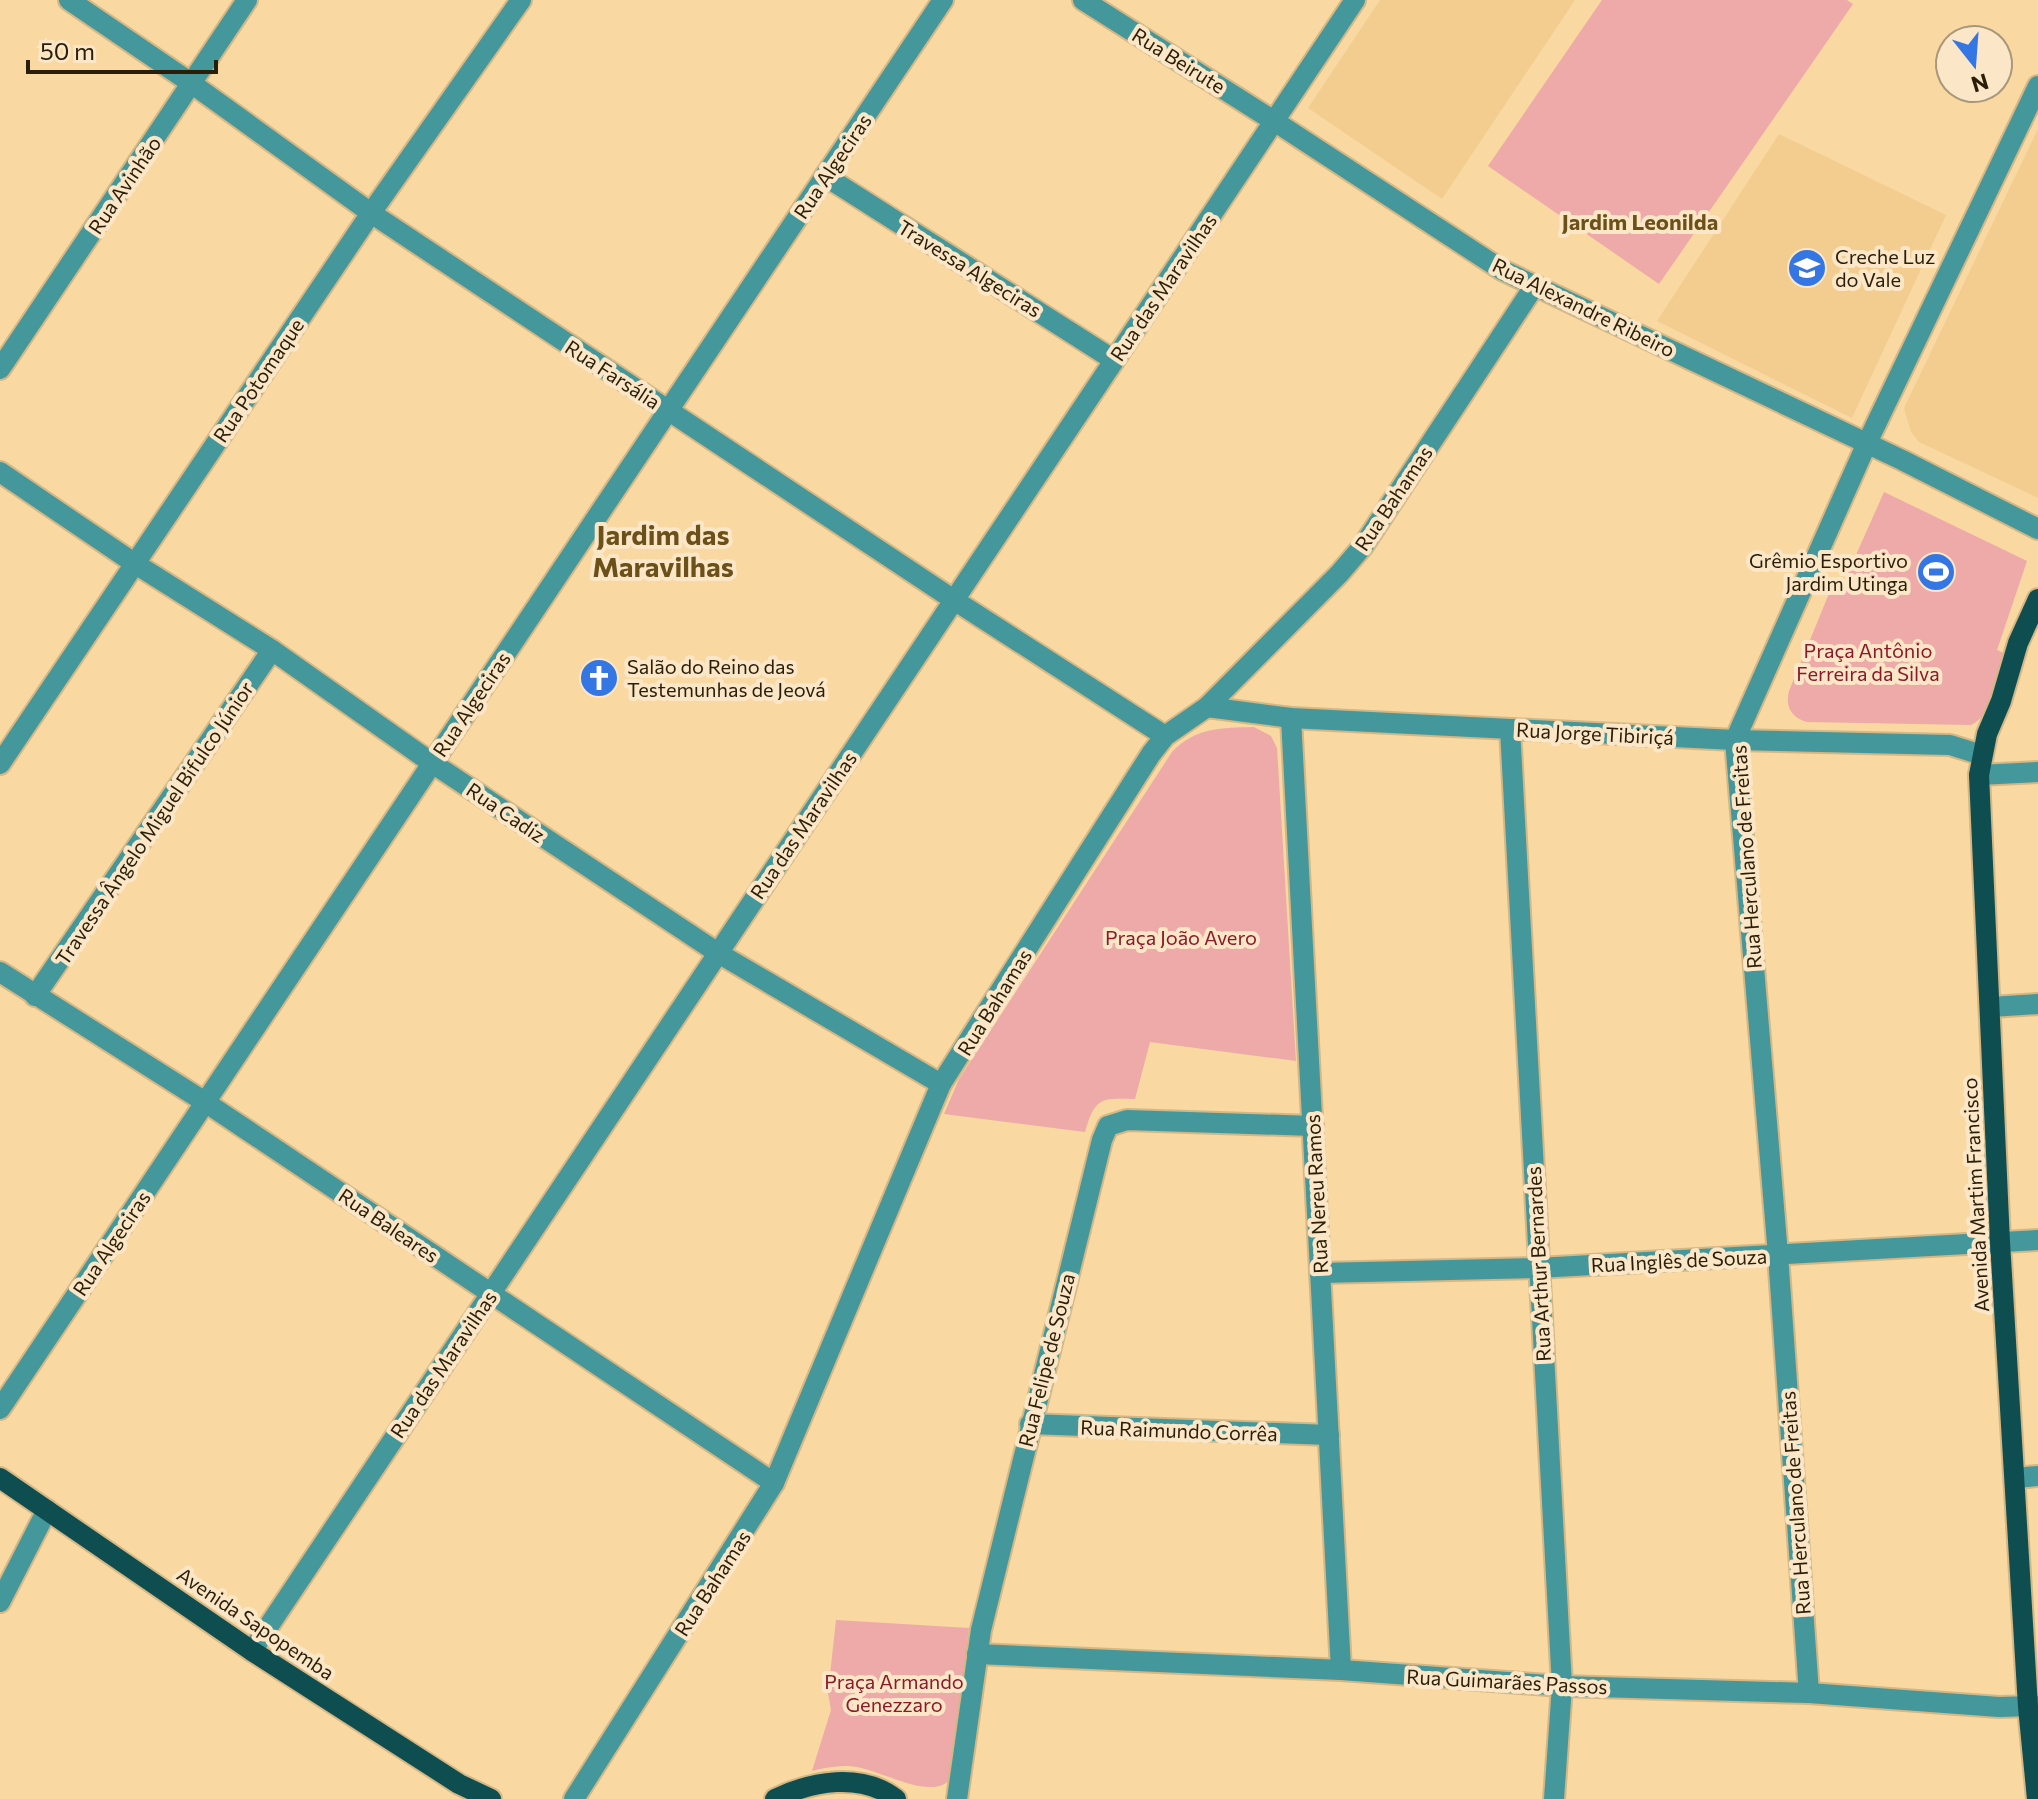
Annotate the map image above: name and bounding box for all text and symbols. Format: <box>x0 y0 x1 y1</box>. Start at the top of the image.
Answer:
street label: Rua Beirute <box>1128 22 1230 98</box>
scale bar <box>28 24 216 74</box>
north arrow <box>1934 24 2014 104</box>
text: 50 m <box>40 36 95 65</box>
text: N <box>1968 68 1992 99</box>
street label: Rua Algeciras <box>788 109 876 223</box>
street label: Rua Avinhão <box>83 132 165 238</box>
district label: Jardim Leonilda <box>1562 208 1718 235</box>
street label: Rua das Maravilhas <box>1105 209 1221 365</box>
street label: Travessa Algeciras <box>894 214 1046 322</box>
place label: Creche Luz do Vale <box>1835 244 1935 291</box>
school or university icon: Creche Luz do Vale <box>1786 247 1828 289</box>
street label: Rua Alexandre Ribeiro <box>1489 252 1679 362</box>
street label: Rua Potomaque <box>208 314 308 446</box>
street label: Rua Farsália <box>561 335 665 413</box>
street label: Rua Bahamas <box>1349 441 1437 555</box>
district label: Jardim das Maravilhas <box>592 517 734 583</box>
place label: Grêmio Esportivo Jardim Utinga <box>1749 548 1908 595</box>
sports icon: Grêmio Esportivo Jardim Utinga <box>1915 551 1957 593</box>
park label: Praça Antônio Ferreira da Silva <box>1796 638 1940 685</box>
street label: Rua Algeciras <box>427 647 515 761</box>
place label: Salão do Reino das Testemunhas de Jeová <box>627 654 826 701</box>
church icon: Salão do Reino das Testemunhas de Jeová <box>578 657 620 699</box>
street label: Travessa Ângelo Miguel Bifulco Júnior <box>50 677 258 969</box>
street label: Rua Jorge Tibiriçá <box>1516 717 1674 749</box>
street label: Rua Herculano de Freitas <box>1726 744 1766 970</box>
street label: Rua das Maravilhas <box>745 747 861 903</box>
street label: Rua Cadiz <box>462 777 550 847</box>
park label: Praça João Avero <box>1105 925 1257 949</box>
street label: Rua Bahamas <box>952 944 1036 1060</box>
street label: Avenida Martim Francisco <box>1957 1077 1993 1313</box>
street label: Rua Nereu Ramos <box>1300 1114 1332 1274</box>
street label: Rua Arthur Bernardes <box>1521 1166 1555 1362</box>
street label: Rua Baleares <box>334 1183 444 1267</box>
street label: Rua Algeciras <box>67 1186 155 1300</box>
street label: Rua Inglês de Souza <box>1590 1243 1768 1277</box>
street label: Rua Felipe de Souza <box>1013 1271 1079 1449</box>
street label: Rua das Maravilhas <box>385 1286 501 1442</box>
street label: Rua Herculano de Freitas <box>1775 1390 1815 1616</box>
street label: Rua Raimundo Corrêa <box>1080 1415 1278 1445</box>
street label: Rua Bahamas <box>669 1526 755 1640</box>
street label: Avenida Sapopemba <box>173 1562 339 1684</box>
street label: Rua Guimarães Passos <box>1406 1664 1608 1698</box>
park label: Praça Armando Genezzaro <box>824 1669 964 1716</box>

